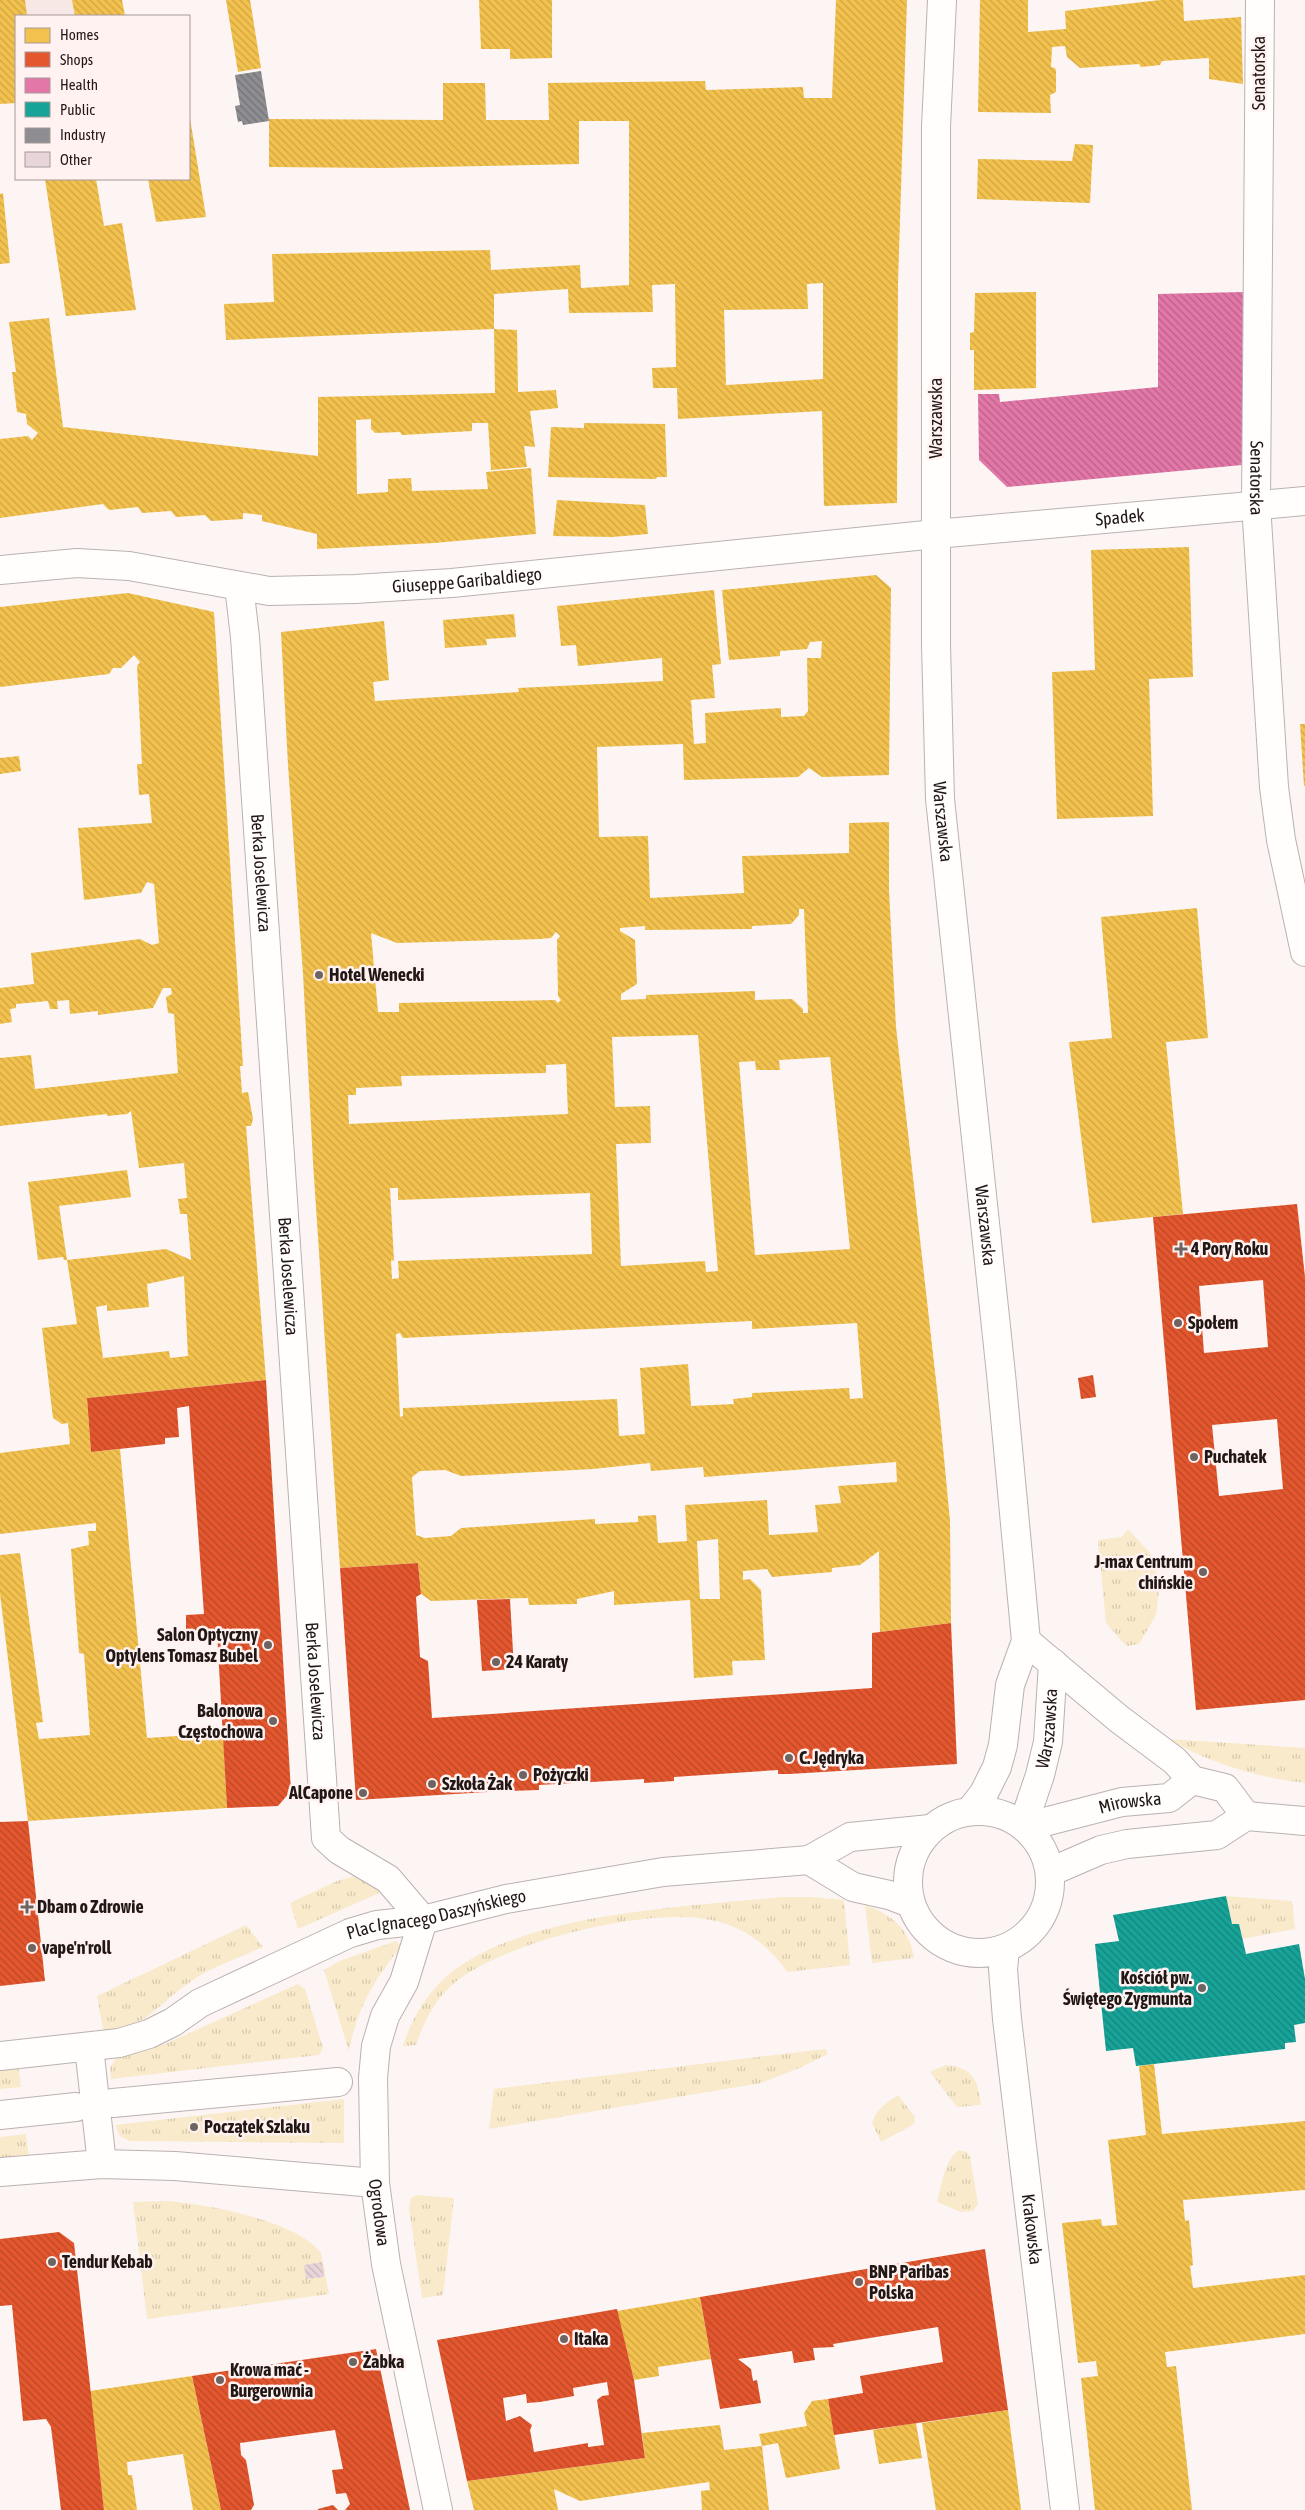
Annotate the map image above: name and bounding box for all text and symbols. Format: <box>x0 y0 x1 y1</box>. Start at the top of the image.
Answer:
legend <box>15 15 190 180</box>
text: Homes <box>60 26 99 43</box>
street label: Senatorska <box>1248 36 1269 110</box>
text: Shops <box>60 51 93 68</box>
text: Health <box>60 76 98 93</box>
text: Public <box>60 101 95 118</box>
text: Industry <box>60 126 106 143</box>
text: Other <box>60 151 92 168</box>
street label: Warszawska <box>925 378 946 458</box>
street label: Senatorska <box>1246 441 1268 516</box>
street label: Spadek <box>1095 504 1145 530</box>
street label: Giuseppe Garibaldiego <box>391 563 543 597</box>
street label: Warszawska <box>930 781 958 863</box>
street label: Berka Joselewicza <box>247 813 276 933</box>
place label: Hotel Wenecki <box>329 964 424 985</box>
marker: Hotel Wenecki <box>313 969 325 981</box>
street label: Warszawska <box>971 1184 1000 1267</box>
street label: Berka Joselewicza <box>274 1216 303 1336</box>
place label: 4 Pory Roku <box>1190 1238 1269 1259</box>
marker: 4 Pory Roku <box>1175 1243 1187 1255</box>
place label: Społem <box>1188 1312 1238 1333</box>
marker: Społem <box>1172 1317 1184 1329</box>
place label: Puchatek <box>1204 1446 1267 1467</box>
marker: Puchatek <box>1188 1451 1200 1463</box>
place label: J-max Centrum chińskie <box>1094 1551 1193 1593</box>
marker: J-max Centrum chińskie <box>1197 1566 1209 1578</box>
street label: Berka Joselewicza <box>301 1621 330 1741</box>
place label: Salon Optyczny Optylens Tomasz Bubel <box>105 1624 259 1666</box>
marker: Salon Optyczny Optylens Tomasz Bubel <box>262 1639 274 1651</box>
place label: 24 Karaty <box>506 1651 569 1672</box>
marker: 24 Karaty <box>490 1656 502 1668</box>
street label: Warszawska <box>1031 1688 1061 1771</box>
place label: Balonowa Częstochowa <box>178 1700 263 1742</box>
marker: Balonowa Częstochowa <box>267 1715 279 1727</box>
place label: C. Jędryka <box>799 1747 864 1768</box>
marker: C. Jędryka <box>783 1752 795 1764</box>
place label: Pożyczki <box>533 1764 589 1785</box>
marker: Pożyczki <box>517 1769 529 1781</box>
place label: Szkoła Żak <box>442 1773 513 1794</box>
marker: Szkoła Żak <box>426 1778 438 1790</box>
place label: AlCapone <box>288 1782 353 1803</box>
marker: AlCapone <box>357 1787 369 1799</box>
street label: Mirowska <box>1096 1788 1162 1818</box>
street label: Plac Ignacego Daszyńskiego <box>344 1885 528 1943</box>
place label: Dbam o Zdrowie <box>37 1896 144 1917</box>
marker: Dbam o Zdrowie <box>21 1901 33 1913</box>
place label: vape'n'roll <box>42 1937 112 1958</box>
marker: vape'n'roll <box>26 1942 38 1954</box>
place label: Kościół pw. Świętego Zygmunta <box>1063 1967 1192 2009</box>
marker: Kościół pw. Świętego Zygmunta <box>1196 1982 1208 1994</box>
place label: Początek Szlaku <box>204 2116 310 2137</box>
marker: Początek Szlaku <box>188 2121 200 2133</box>
street label: Ogrodowa <box>365 2177 394 2247</box>
street label: Krakowska <box>1018 2193 1047 2266</box>
place label: Tendur Kebab <box>62 2251 153 2272</box>
marker: Tendur Kebab <box>46 2256 58 2268</box>
place label: BNP Paribas Polska <box>869 2261 950 2303</box>
marker: BNP Paribas Polska <box>853 2276 865 2288</box>
place label: Itaka <box>574 2328 608 2349</box>
marker: Itaka <box>558 2333 570 2345</box>
place label: Żabka <box>363 2351 404 2372</box>
marker: Żabka <box>347 2356 359 2368</box>
place label: Krowa mać - Burgerownia <box>230 2359 313 2401</box>
marker: Krowa mać - Burgerownia <box>214 2374 226 2386</box>

